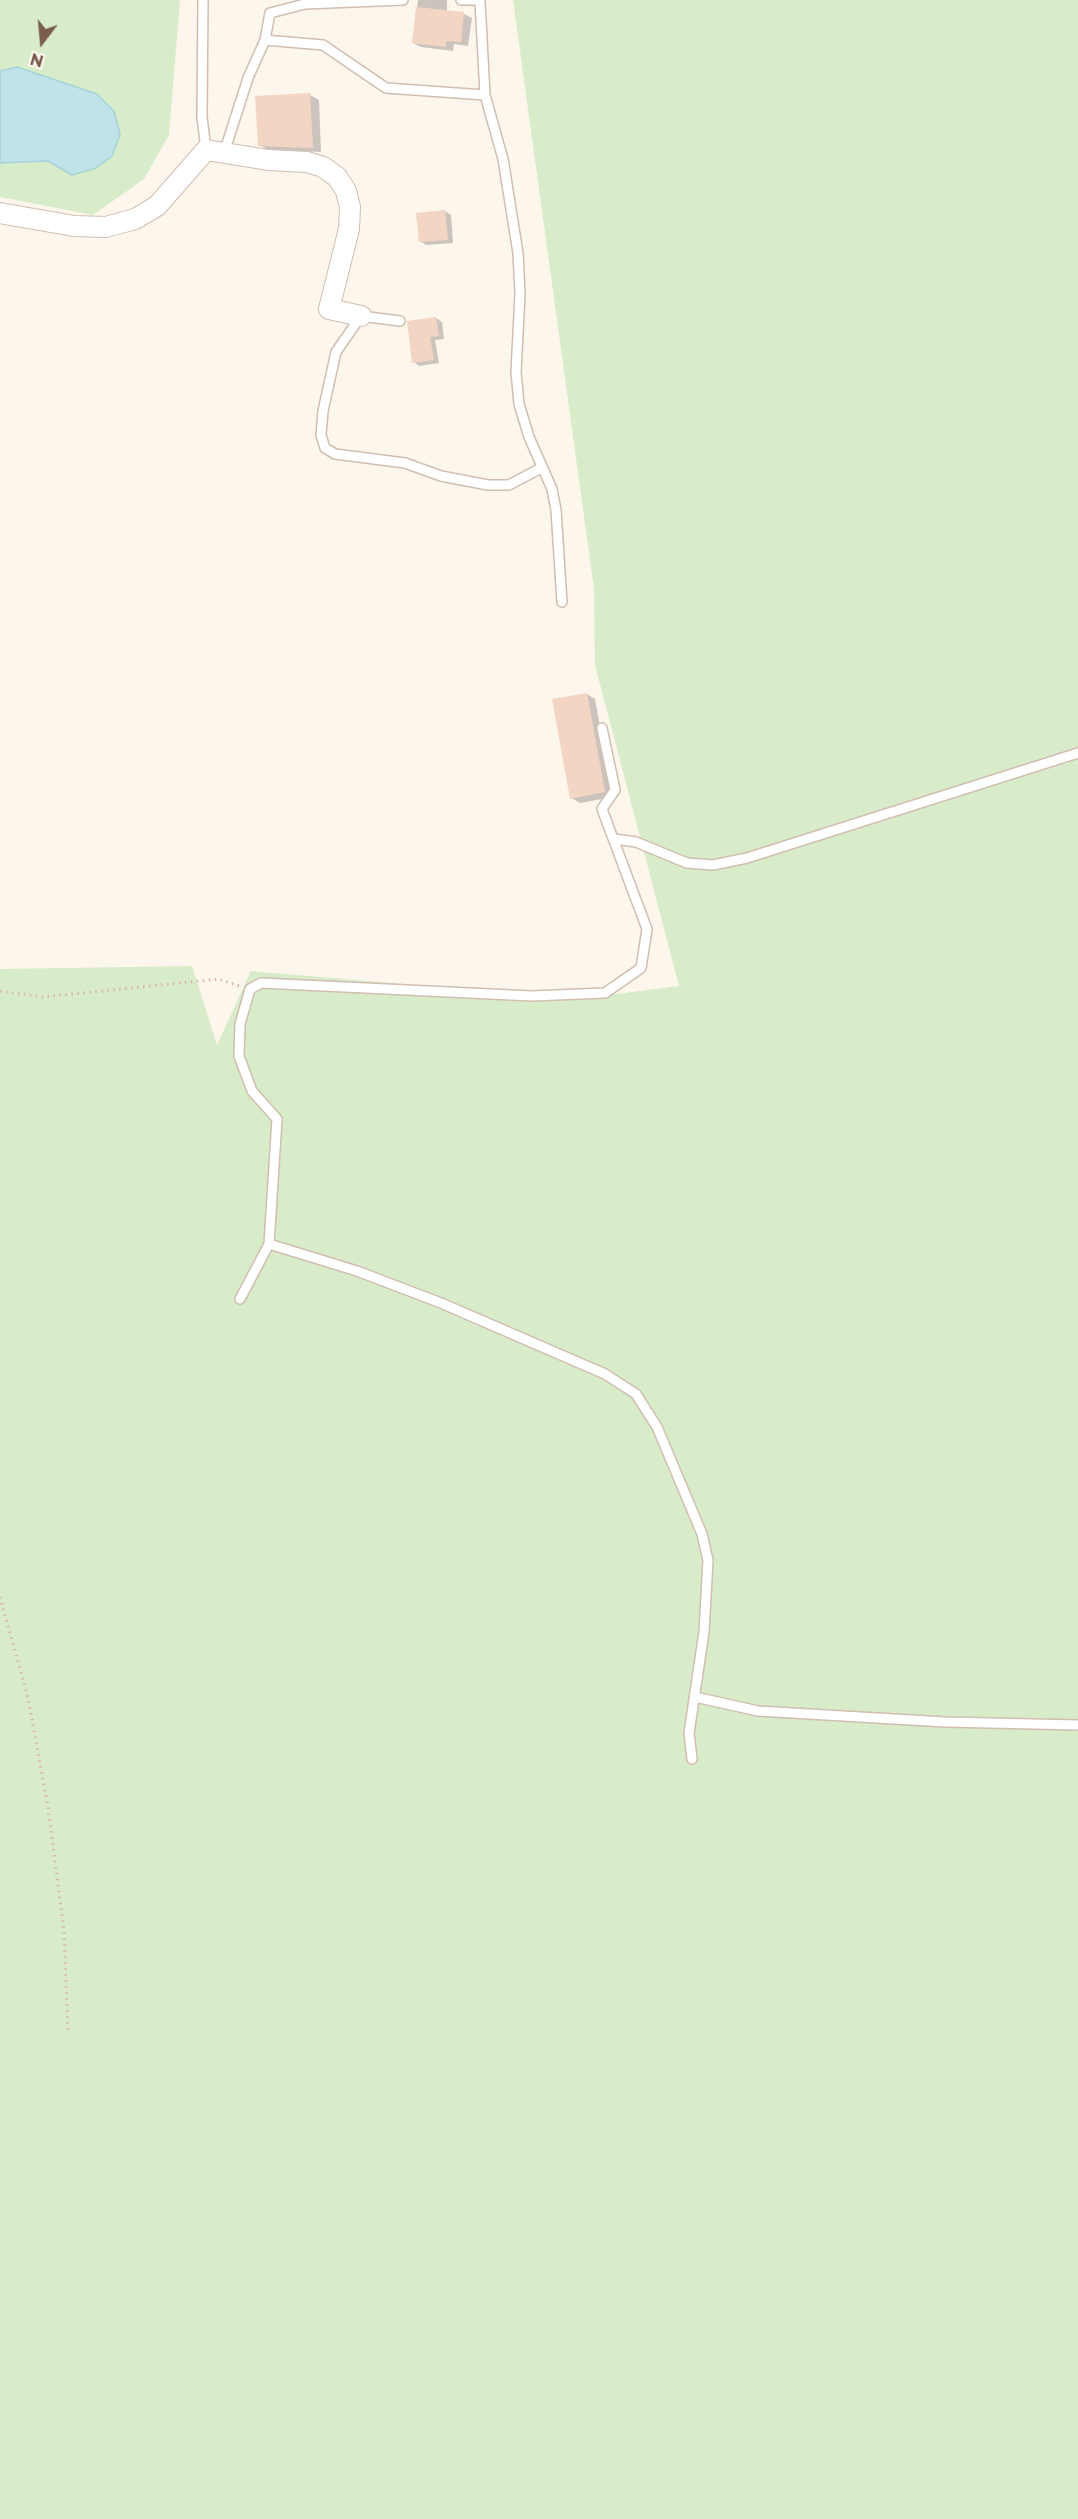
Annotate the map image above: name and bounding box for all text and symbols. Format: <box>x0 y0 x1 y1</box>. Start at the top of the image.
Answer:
north arrow <box>12 12 72 72</box>
text: N <box>28 49 46 71</box>

